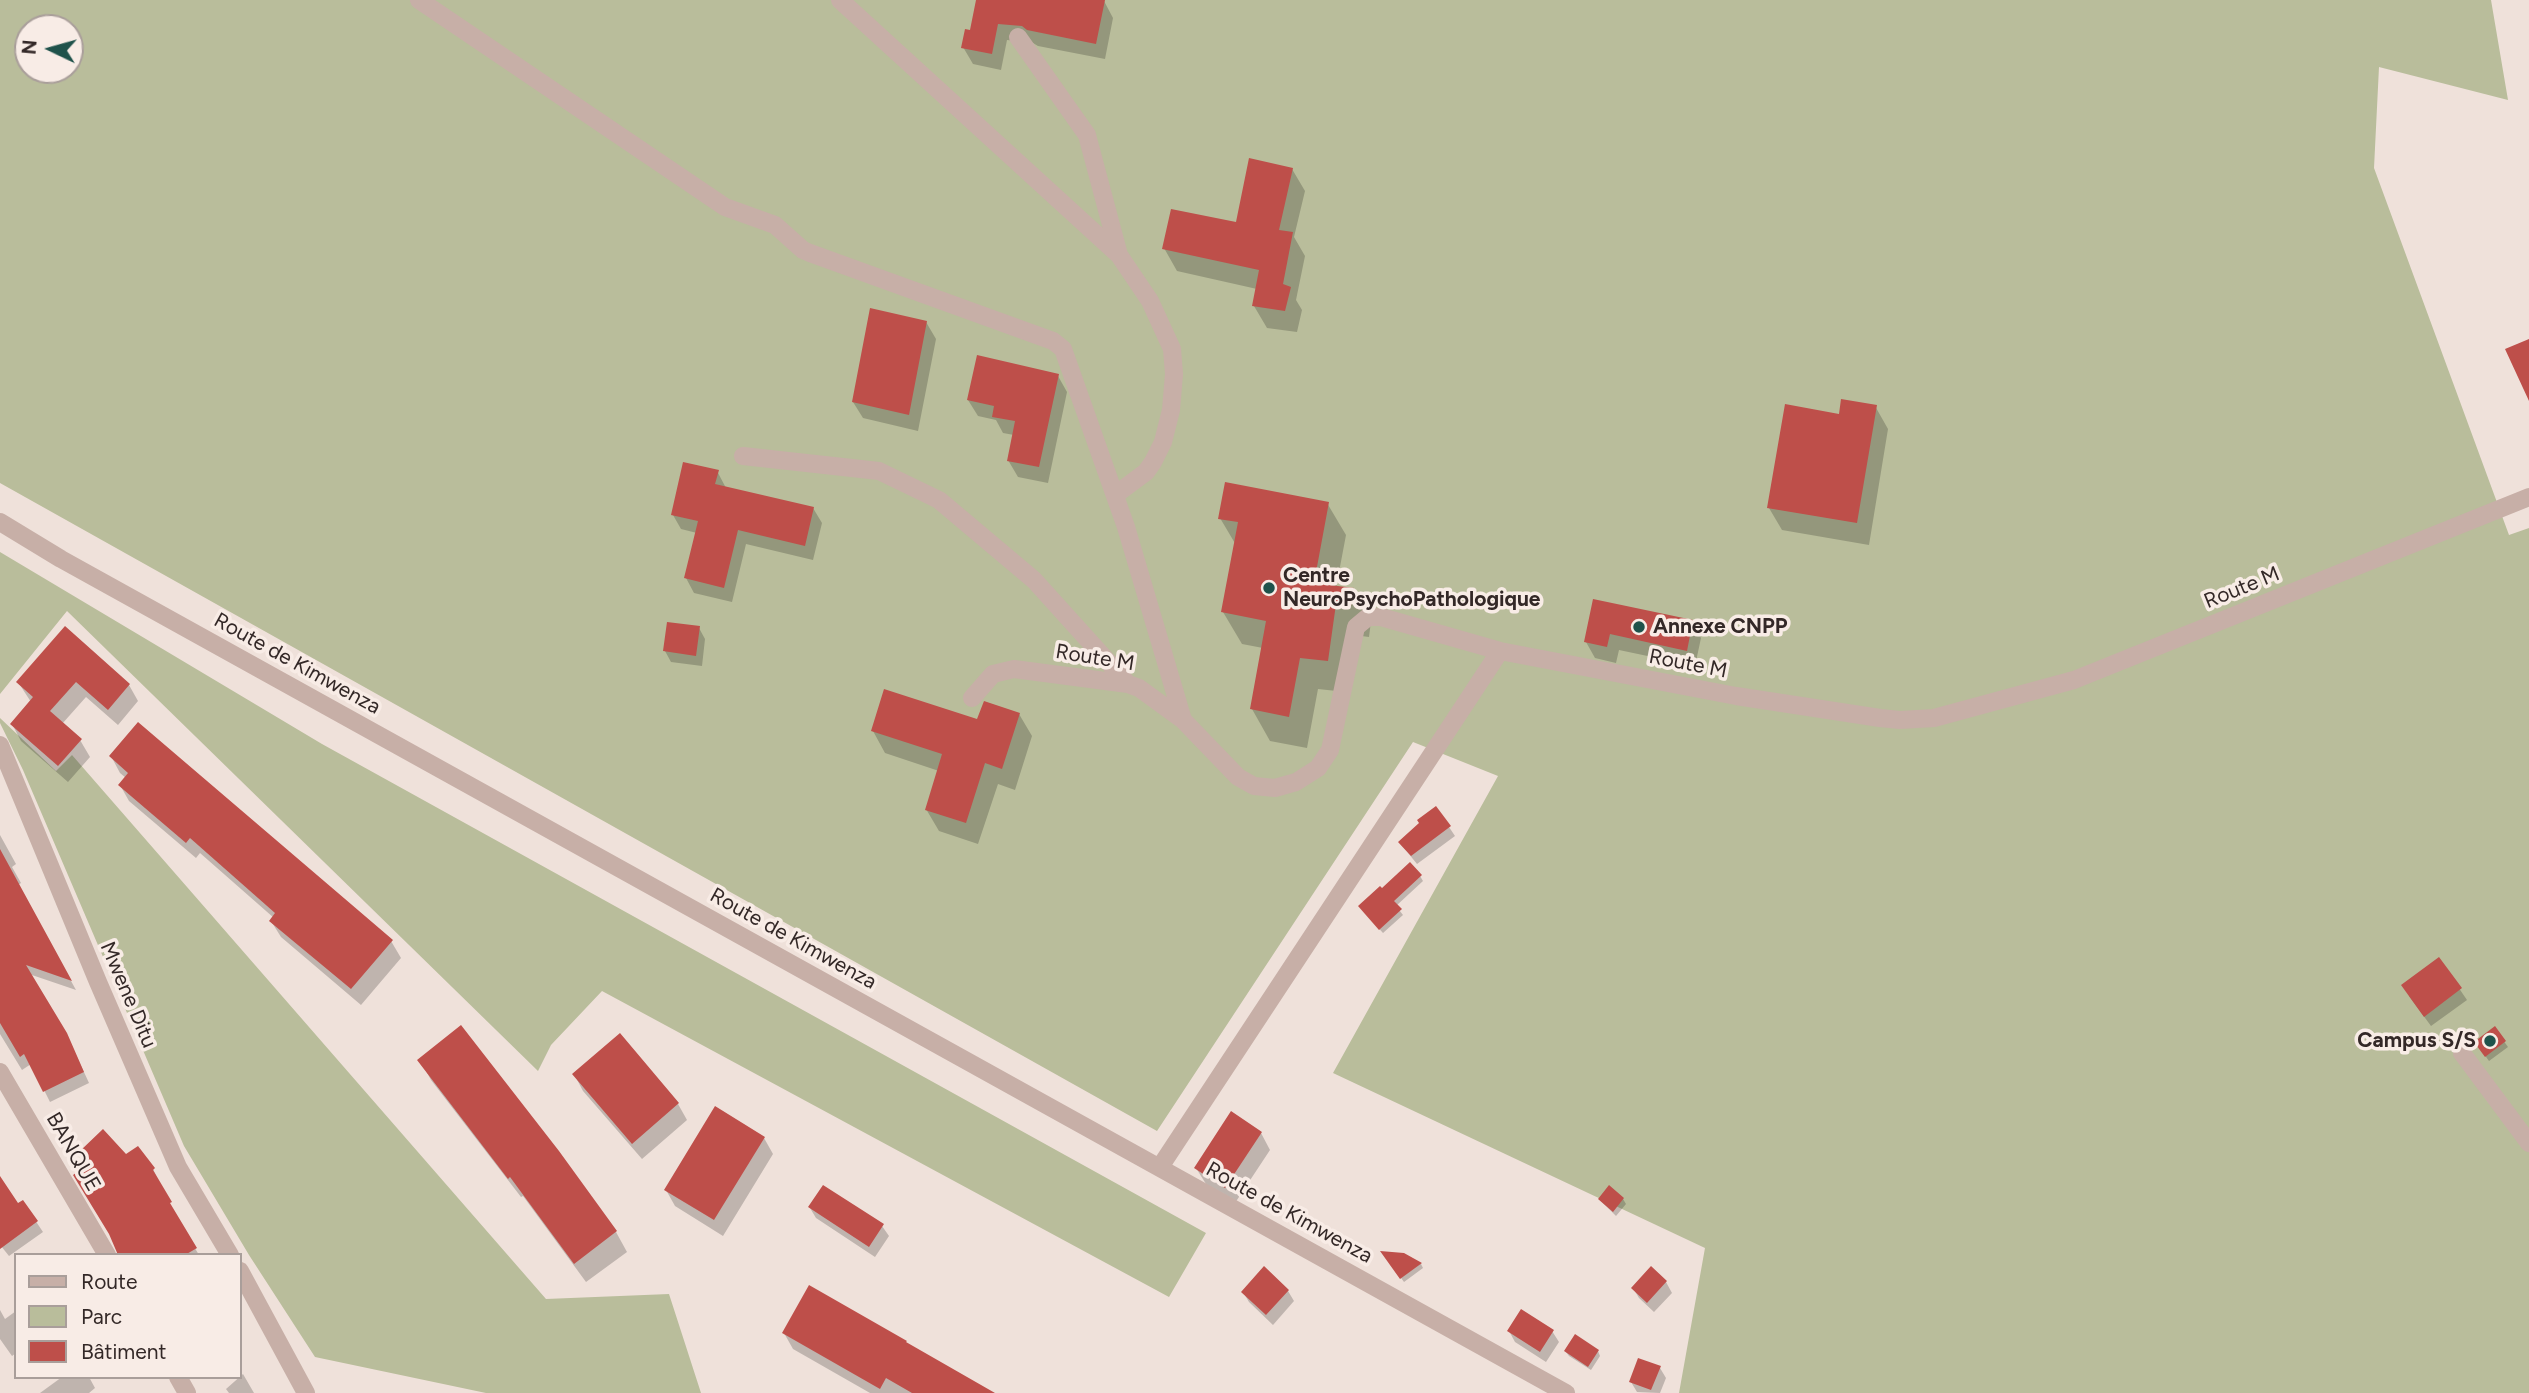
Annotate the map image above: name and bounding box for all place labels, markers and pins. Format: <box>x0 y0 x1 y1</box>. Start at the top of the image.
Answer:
place label: Centre NeuroPsychoPathologique <box>1283 563 1541 613</box>
marker: Centre NeuroPsychoPathologique <box>1261 580 1277 596</box>
place label: Annexe CNPP <box>1653 614 1787 640</box>
marker: Annexe CNPP <box>1631 619 1647 635</box>
place label: Campus S/S <box>2357 1028 2476 1054</box>
marker: Campus S/S <box>2482 1033 2498 1049</box>

